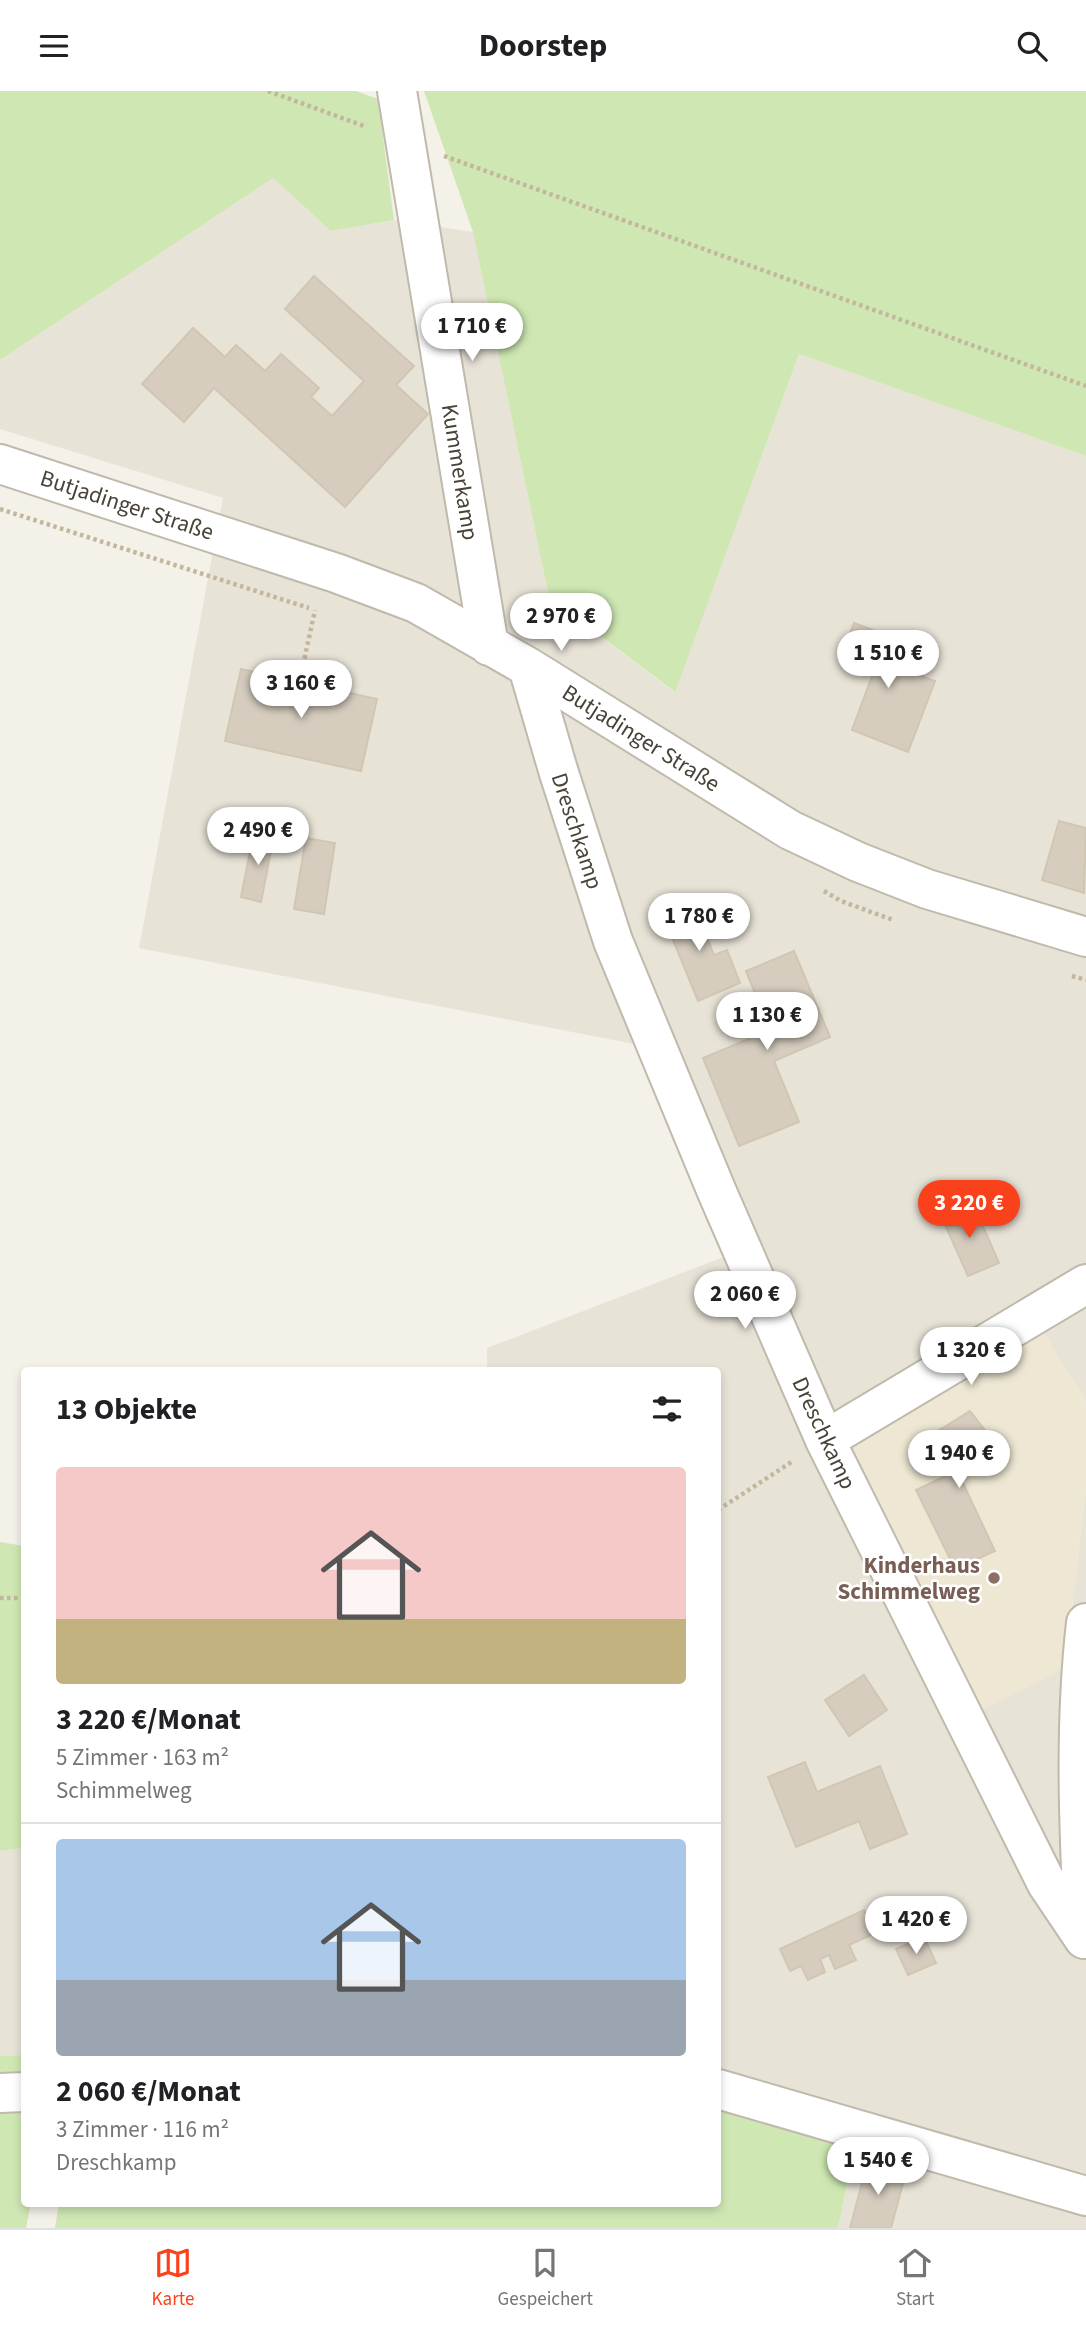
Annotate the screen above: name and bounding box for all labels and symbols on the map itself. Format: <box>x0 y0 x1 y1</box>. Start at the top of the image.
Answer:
pin: 1 710 € <box>407 303 537 363</box>
street label: Kummerkamp <box>433 401 487 543</box>
street label: Butjadinger Straße <box>36 461 218 549</box>
pin: 2 970 € <box>496 594 626 653</box>
pin: 1 510 € <box>823 631 953 690</box>
pin: 3 160 € <box>236 661 366 720</box>
street label: Butjadinger Straße <box>556 676 726 800</box>
street label: Dreschkamp <box>543 769 611 893</box>
pin: 2 490 € <box>193 807 323 867</box>
pin: 1 780 € <box>634 893 764 953</box>
pin: 1 130 € <box>702 993 832 1052</box>
pin: 3 220 € <box>904 1181 1034 1240</box>
pin: 2 060 € <box>680 1271 810 1331</box>
pin: 1 320 € <box>906 1327 1036 1387</box>
street label: Dreschkamp <box>784 1371 864 1495</box>
pin: 1 940 € <box>894 1431 1024 1490</box>
place label: Kinderhaus Schimmelweg <box>837 1549 980 1608</box>
marker: Kinderhaus Schimmelweg <box>986 1570 1002 1586</box>
pin: 1 420 € <box>851 1897 981 1956</box>
pin: 1 540 € <box>813 2137 943 2197</box>

